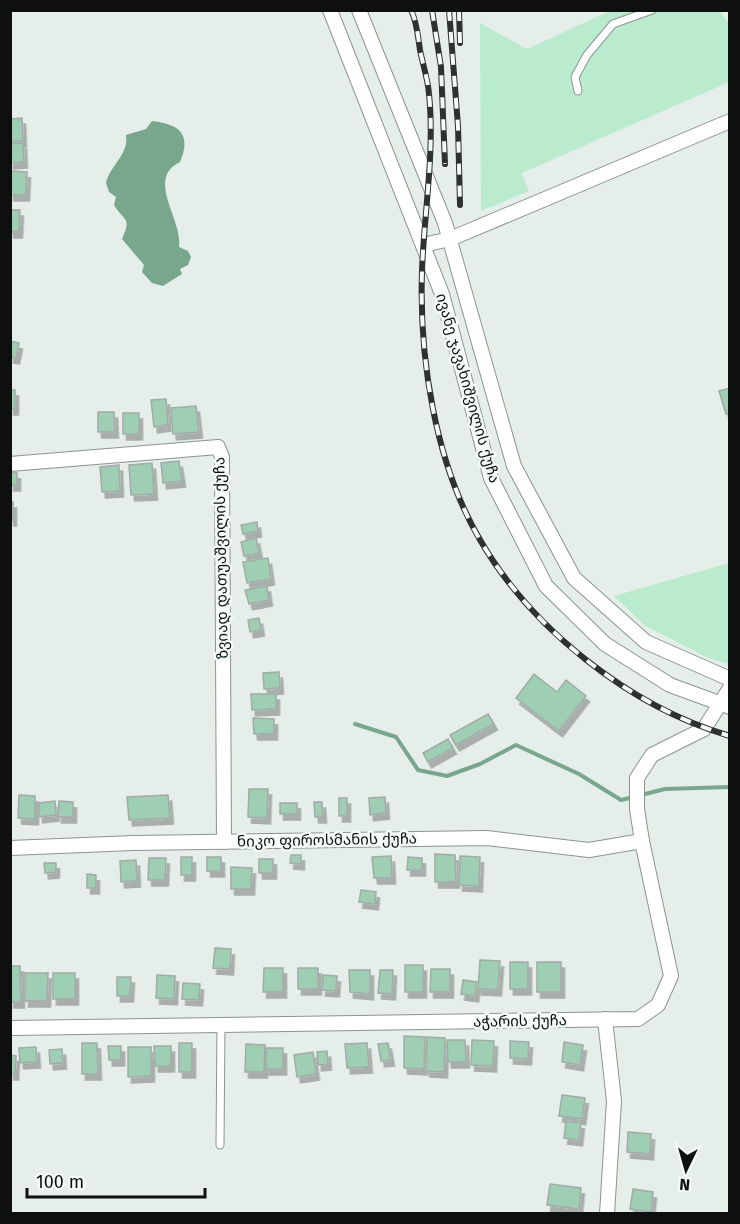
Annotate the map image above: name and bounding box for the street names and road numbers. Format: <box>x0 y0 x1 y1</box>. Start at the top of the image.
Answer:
street label: ივანე ჯავახიშვილის ქუჩა <box>432 291 504 485</box>
street label: ზვიად დათუაშვილის ქუჩა <box>210 457 232 659</box>
street label: ნიკო ფიროსმანის ქუჩა <box>237 829 417 851</box>
street label: აჭარის ქუჩა <box>473 1011 567 1031</box>

